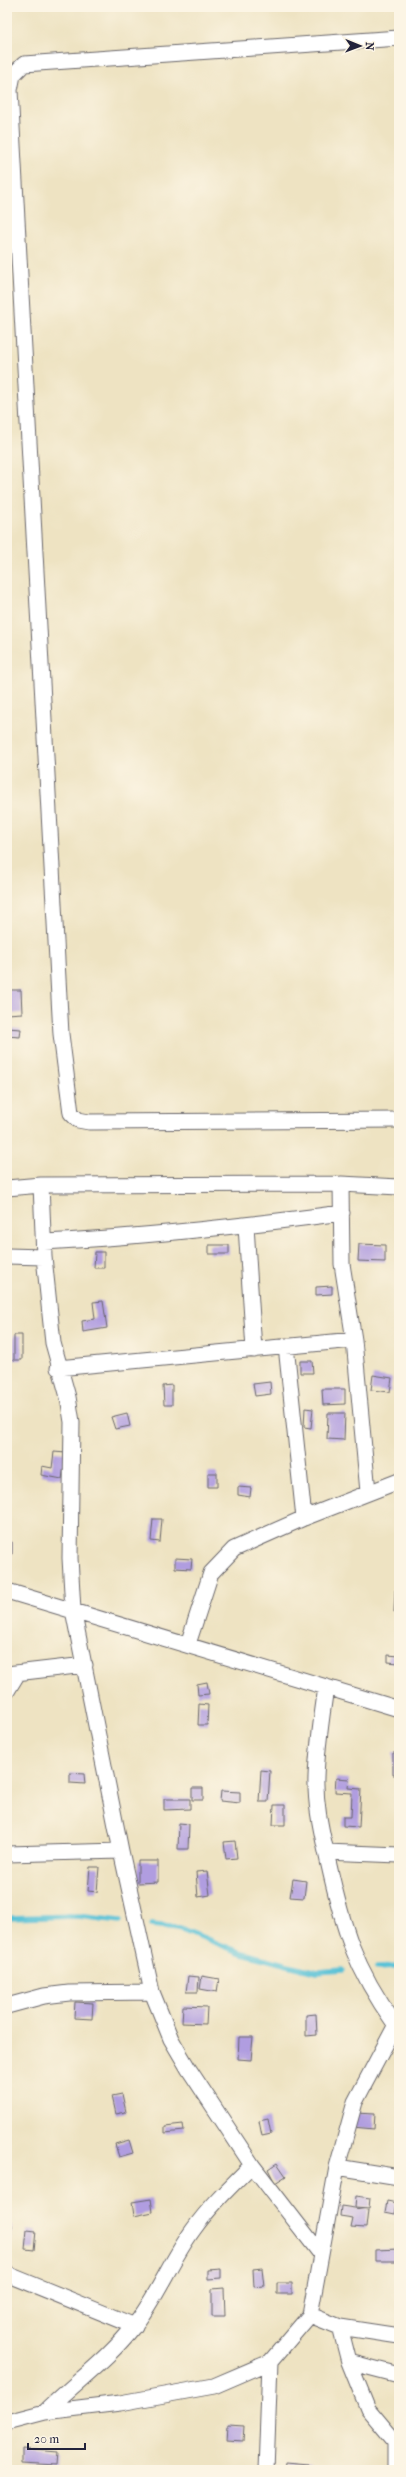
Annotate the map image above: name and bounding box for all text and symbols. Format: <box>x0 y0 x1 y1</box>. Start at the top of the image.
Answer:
north arrow <box>340 26 380 66</box>
text: N <box>363 42 376 51</box>
scale bar <box>28 2425 85 2451</box>
text: 20 m <box>34 2432 59 2446</box>

